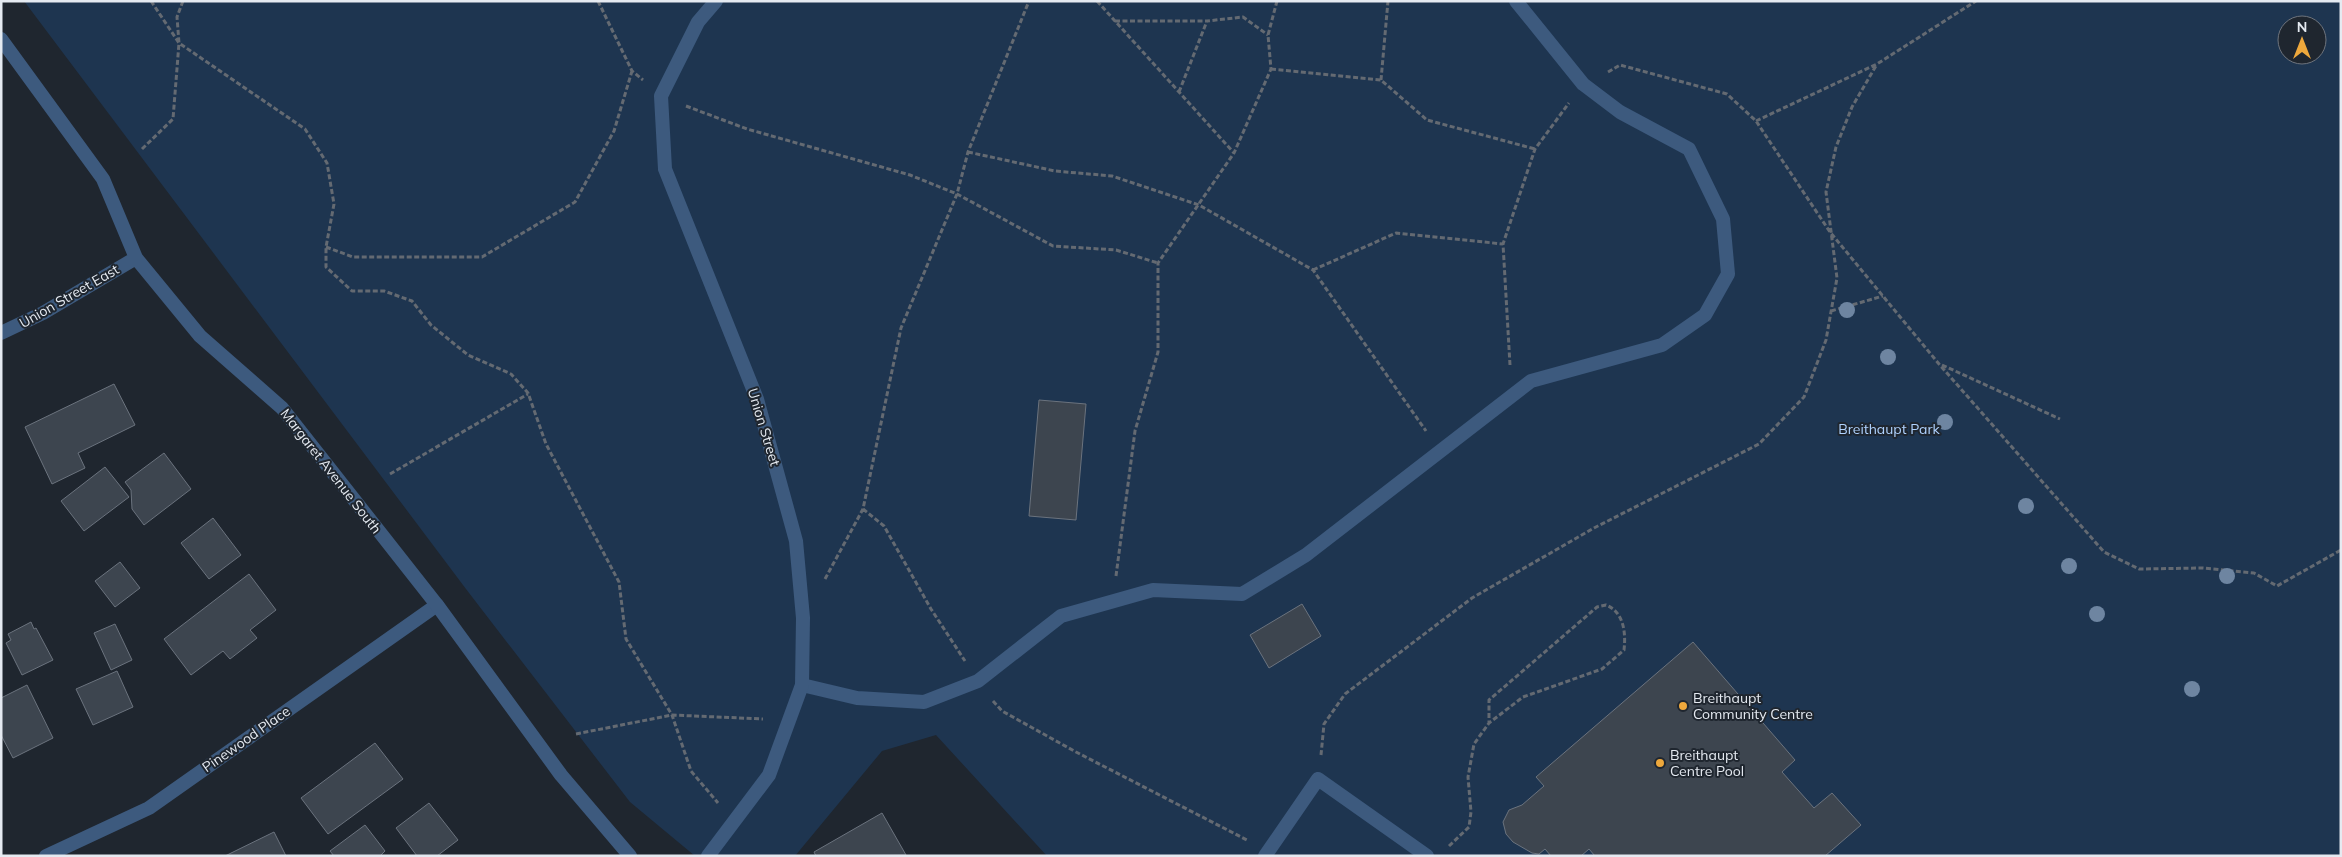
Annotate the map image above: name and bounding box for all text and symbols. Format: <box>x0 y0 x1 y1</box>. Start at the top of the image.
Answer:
north arrow <box>2277 15 2327 65</box>
text: N <box>2297 18 2307 36</box>
street label: Union Street East <box>16 260 122 332</box>
street label: Union Street <box>744 386 784 468</box>
street label: Margaret Avenue South <box>277 405 385 537</box>
park label: Breithaupt Park <box>1838 420 1940 438</box>
place label: Breithaupt Community Centre <box>1693 689 1813 723</box>
marker: Breithaupt Community Centre <box>1677 700 1689 712</box>
street label: Pinewood Place <box>198 702 294 776</box>
place label: Breithaupt Centre Pool <box>1670 746 1744 780</box>
marker: Breithaupt Centre Pool <box>1654 757 1666 769</box>

